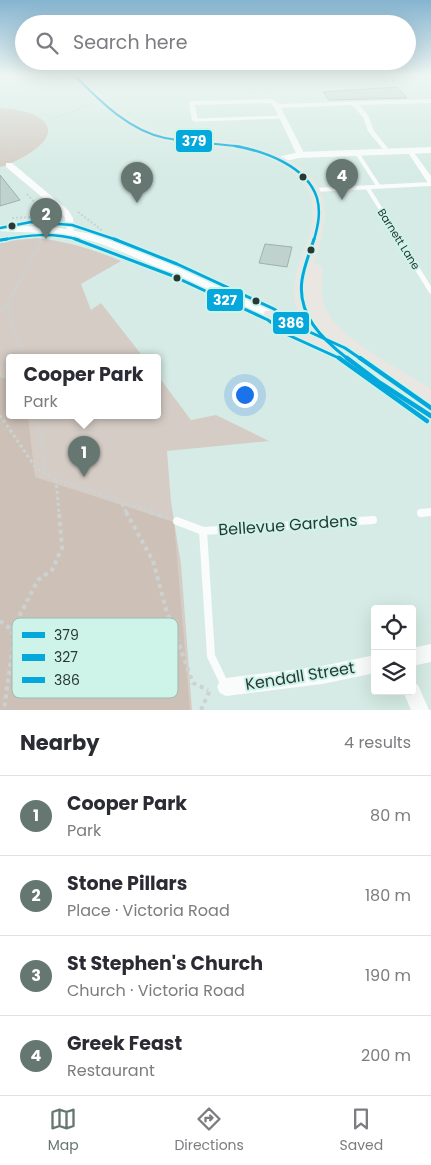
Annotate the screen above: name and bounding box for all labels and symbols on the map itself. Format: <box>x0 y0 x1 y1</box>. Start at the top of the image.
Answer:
line badge: 379 <box>175 129 213 153</box>
text: 379 <box>182 131 206 151</box>
pin: 4 <box>326 159 358 200</box>
pin: 3 <box>121 162 153 203</box>
unlabelled marker <box>298 172 308 182</box>
pin: 2 <box>30 198 62 239</box>
street label: Barnett Lane <box>374 205 424 273</box>
unlabelled marker <box>7 221 17 231</box>
unlabelled marker <box>306 245 316 255</box>
unlabelled marker <box>172 273 182 283</box>
line badge: 327 <box>206 288 244 312</box>
text: 327 <box>213 290 237 310</box>
unlabelled marker <box>251 296 261 306</box>
line badge: 386 <box>272 311 310 335</box>
text: 386 <box>278 313 304 333</box>
your location <box>232 382 258 408</box>
pin: 1 <box>68 436 100 477</box>
street label: Bellevue Gardens <box>218 509 358 541</box>
legend <box>12 618 178 698</box>
text: 379 <box>54 625 79 645</box>
text: 327 <box>54 647 78 667</box>
street label: Kendall Street <box>244 656 356 696</box>
text: 386 <box>54 670 80 690</box>

